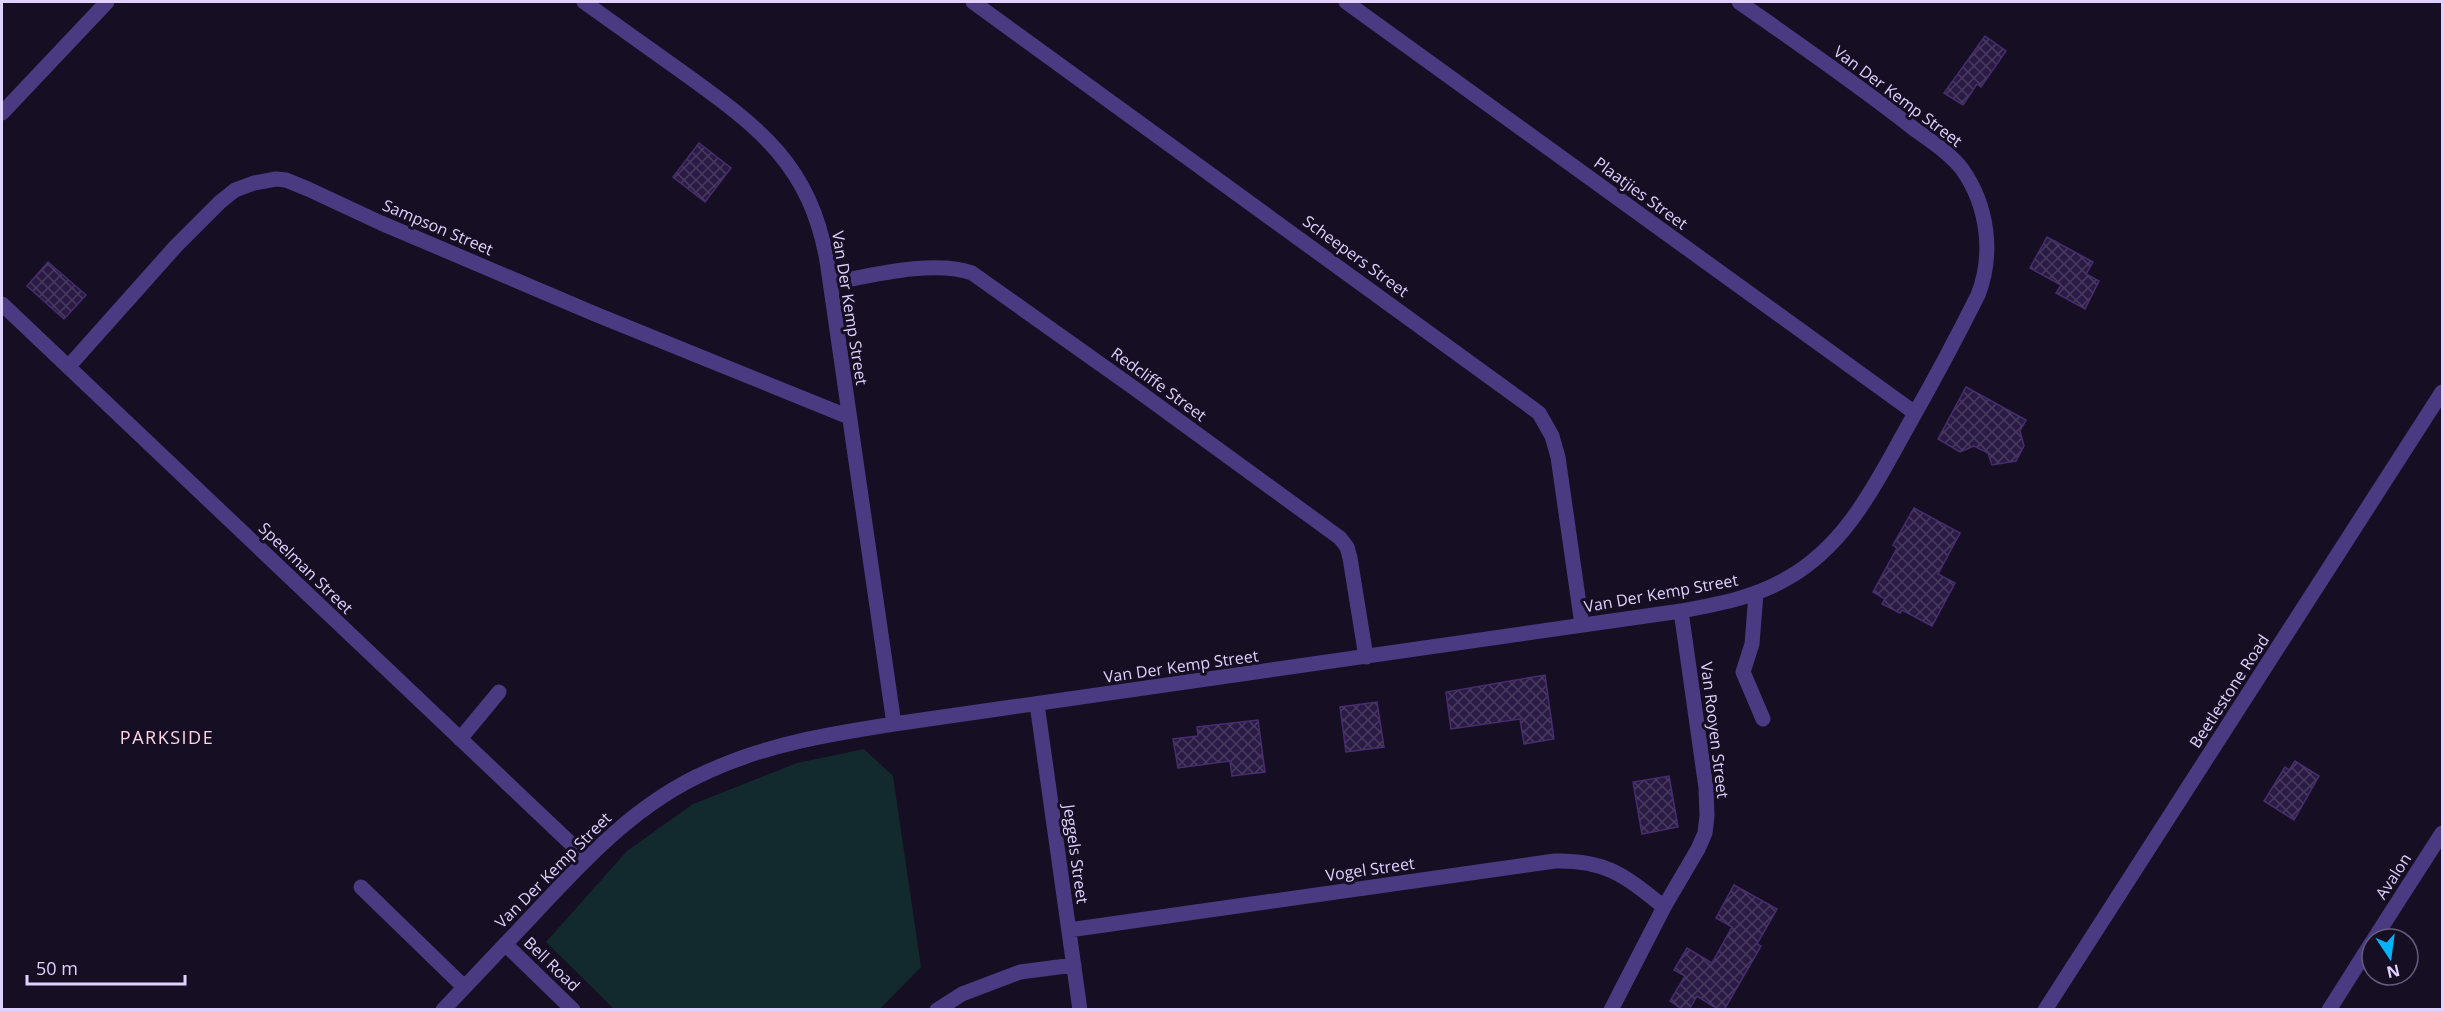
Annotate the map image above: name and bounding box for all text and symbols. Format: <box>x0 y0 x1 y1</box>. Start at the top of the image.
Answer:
street label: Van Der Kemp Street <box>1829 40 1967 152</box>
street label: Plaatjies Street <box>1590 152 1692 235</box>
street label: Sampson Street <box>379 194 497 260</box>
street label: Scheepers Street <box>1299 210 1414 302</box>
street label: Van Der Kemp Street <box>827 229 873 387</box>
street label: Redcliffe Street <box>1107 342 1211 426</box>
street label: Speelman Street <box>254 517 358 619</box>
street label: Van Der Kemp Street <box>1582 569 1740 617</box>
street label: Beetlestone Road <box>2184 630 2274 752</box>
street label: Van Der Kemp Street <box>1102 644 1260 688</box>
street label: Van Rooyen Street <box>1696 661 1734 800</box>
district label: PARKSIDE <box>120 725 214 749</box>
street label: Jeggels Street <box>1058 801 1094 905</box>
street label: Van Der Kemp Street <box>490 807 616 933</box>
street label: Avalon <box>2370 849 2416 903</box>
street label: Vogel Street <box>1324 852 1416 886</box>
north arrow <box>2360 927 2420 987</box>
street label: Bell Road <box>519 932 585 996</box>
scale bar <box>27 948 184 986</box>
text: 50 m <box>36 956 78 980</box>
text: N <box>2385 959 2402 984</box>

